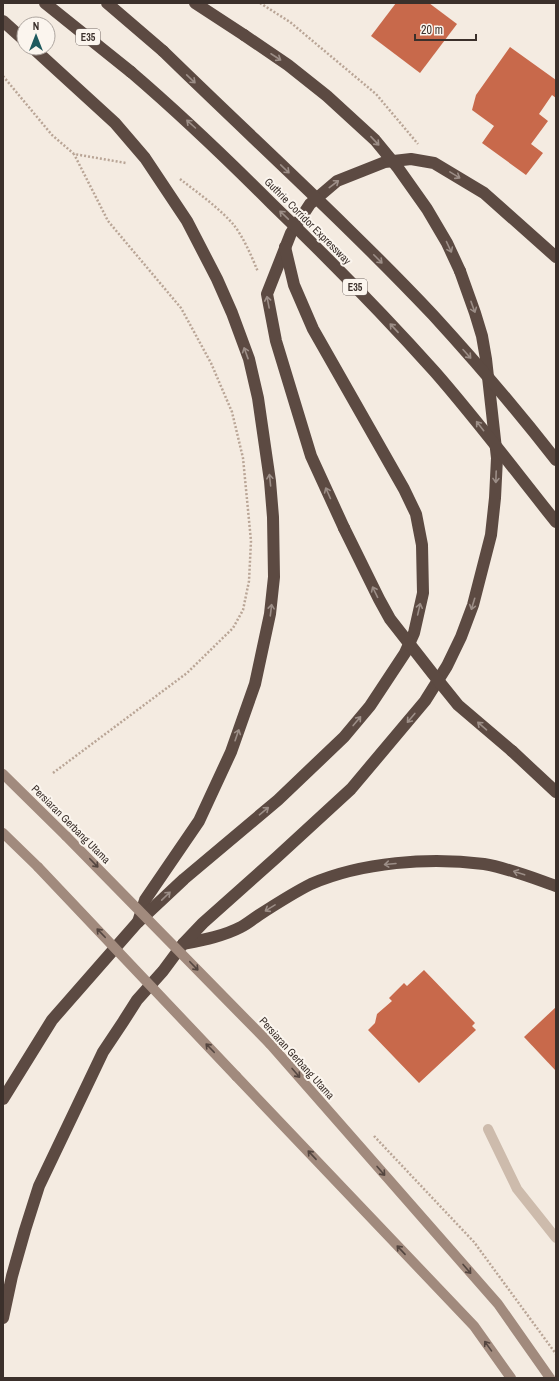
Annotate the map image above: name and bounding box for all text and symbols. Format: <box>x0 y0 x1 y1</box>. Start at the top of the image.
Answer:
north arrow <box>16 16 56 56</box>
scale bar <box>415 16 476 42</box>
text: N <box>33 19 39 33</box>
text: 20 m <box>421 22 443 38</box>
road number: E35 <box>76 29 100 45</box>
one-way arrow <box>270 53 281 61</box>
one-way arrow <box>186 74 196 83</box>
one-way arrow <box>186 119 196 129</box>
one-way arrow <box>370 136 380 146</box>
one-way arrow <box>280 164 290 174</box>
one-way arrow <box>449 172 461 180</box>
street label: Guthrie Corridor Expressway <box>262 175 355 268</box>
one-way arrow <box>328 180 339 188</box>
one-way arrow <box>279 210 289 220</box>
one-way arrow <box>446 241 453 253</box>
one-way arrow <box>373 254 383 264</box>
road number: E35 <box>343 279 367 295</box>
one-way arrow <box>264 296 272 309</box>
one-way arrow <box>469 301 477 313</box>
one-way arrow <box>389 323 399 333</box>
one-way arrow <box>242 347 250 359</box>
one-way arrow <box>462 348 471 358</box>
one-way arrow <box>475 420 484 431</box>
one-way arrow <box>492 470 500 483</box>
one-way arrow <box>266 474 274 487</box>
one-way arrow <box>323 487 331 499</box>
one-way arrow <box>371 586 379 598</box>
one-way arrow <box>469 598 476 611</box>
one-way arrow <box>416 603 424 616</box>
one-way arrow <box>267 604 274 617</box>
one-way arrow <box>407 712 416 723</box>
one-way arrow <box>353 716 362 727</box>
one-way arrow <box>477 721 487 731</box>
one-way arrow <box>234 729 241 742</box>
street label: Persiaran Gerbang Utama <box>29 782 113 866</box>
one-way arrow <box>259 807 269 816</box>
one-way arrow <box>89 858 99 868</box>
one-way arrow <box>384 861 397 868</box>
one-way arrow <box>513 869 525 877</box>
one-way arrow <box>160 892 170 901</box>
one-way arrow <box>265 904 276 912</box>
one-way arrow <box>96 928 105 938</box>
one-way arrow <box>189 961 199 971</box>
street label: Persiaran Gerbang Utama <box>256 1014 338 1102</box>
one-way arrow <box>205 1043 214 1053</box>
one-way arrow <box>291 1068 300 1079</box>
one-way arrow <box>308 1151 317 1161</box>
one-way arrow <box>377 1166 386 1176</box>
one-way arrow <box>397 1245 406 1255</box>
one-way arrow <box>463 1263 472 1274</box>
one-way arrow <box>484 1341 492 1352</box>

